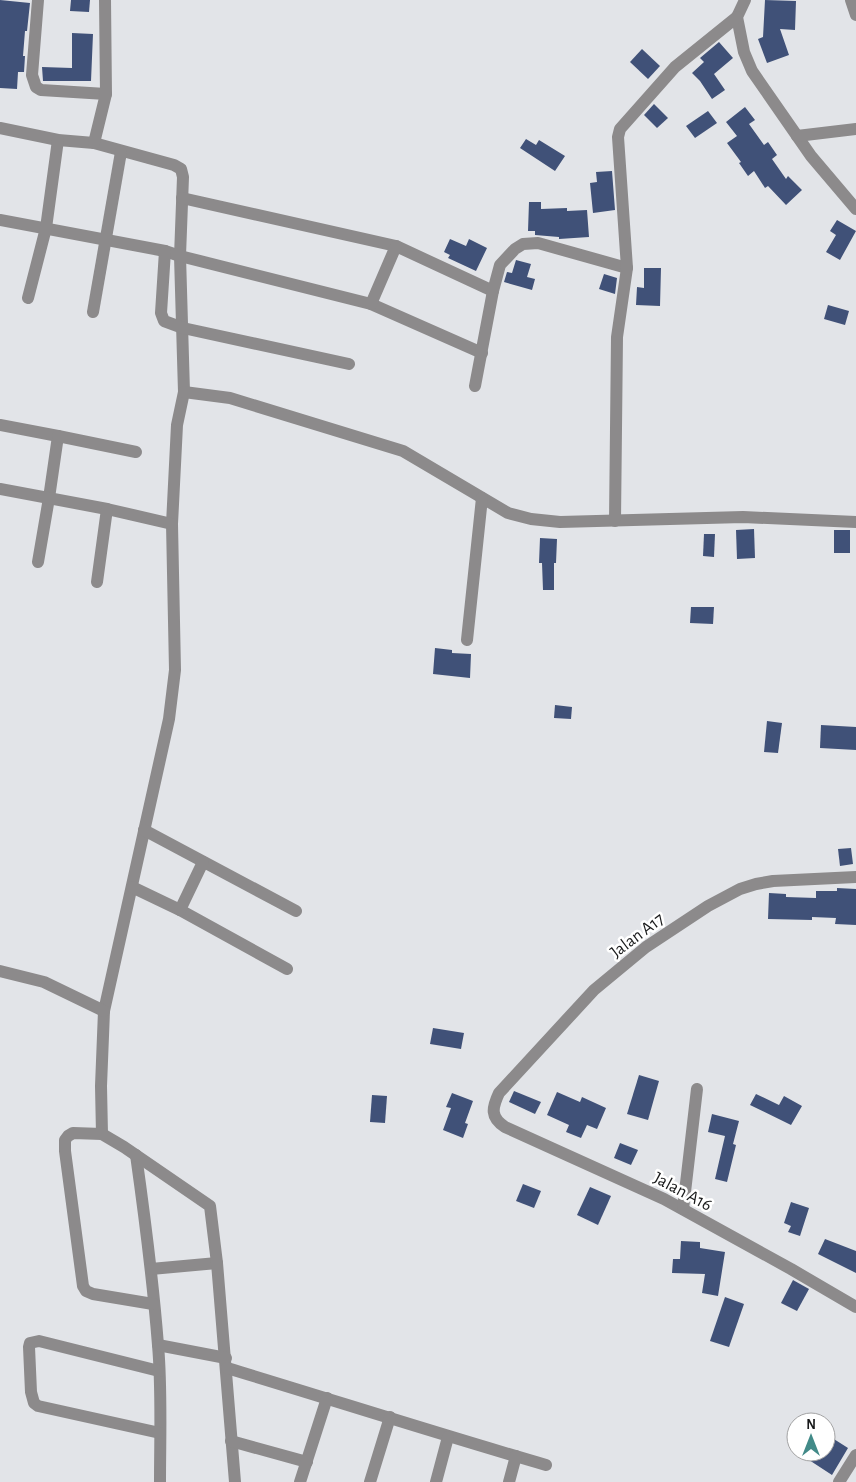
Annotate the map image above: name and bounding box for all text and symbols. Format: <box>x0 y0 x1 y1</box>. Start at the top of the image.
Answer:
street label: Jalan A17 <box>607 910 668 962</box>
street label: Jalan A16 <box>650 1169 715 1215</box>
north arrow <box>786 1412 836 1462</box>
text: N <box>806 1418 816 1432</box>

